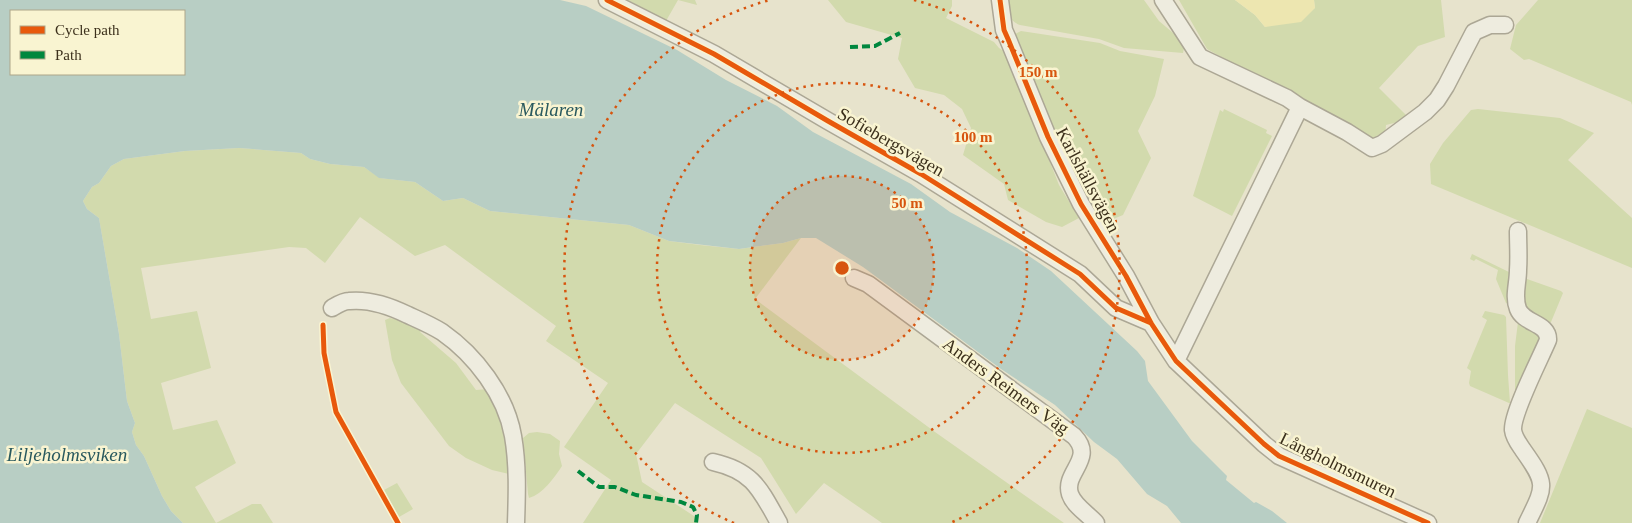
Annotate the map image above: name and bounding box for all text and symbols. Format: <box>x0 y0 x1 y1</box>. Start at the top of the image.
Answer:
legend <box>10 10 185 75</box>
text: Cycle path <box>55 22 120 38</box>
text: Path <box>55 47 82 63</box>
text: 150 m <box>1019 64 1058 80</box>
water label: Mälaren <box>518 99 583 120</box>
street label: Sofiebergsvägen <box>834 103 948 181</box>
street label: Karlshällsvägen <box>1052 124 1124 236</box>
text: 100 m <box>954 129 993 145</box>
text: 50 m <box>891 195 923 211</box>
centre of rings <box>833 259 851 277</box>
street label: Anders Reimers Väg <box>939 334 1073 438</box>
street label: Långholmsmuren <box>1277 428 1399 502</box>
water label: Liljeholmsviken <box>6 444 127 465</box>

